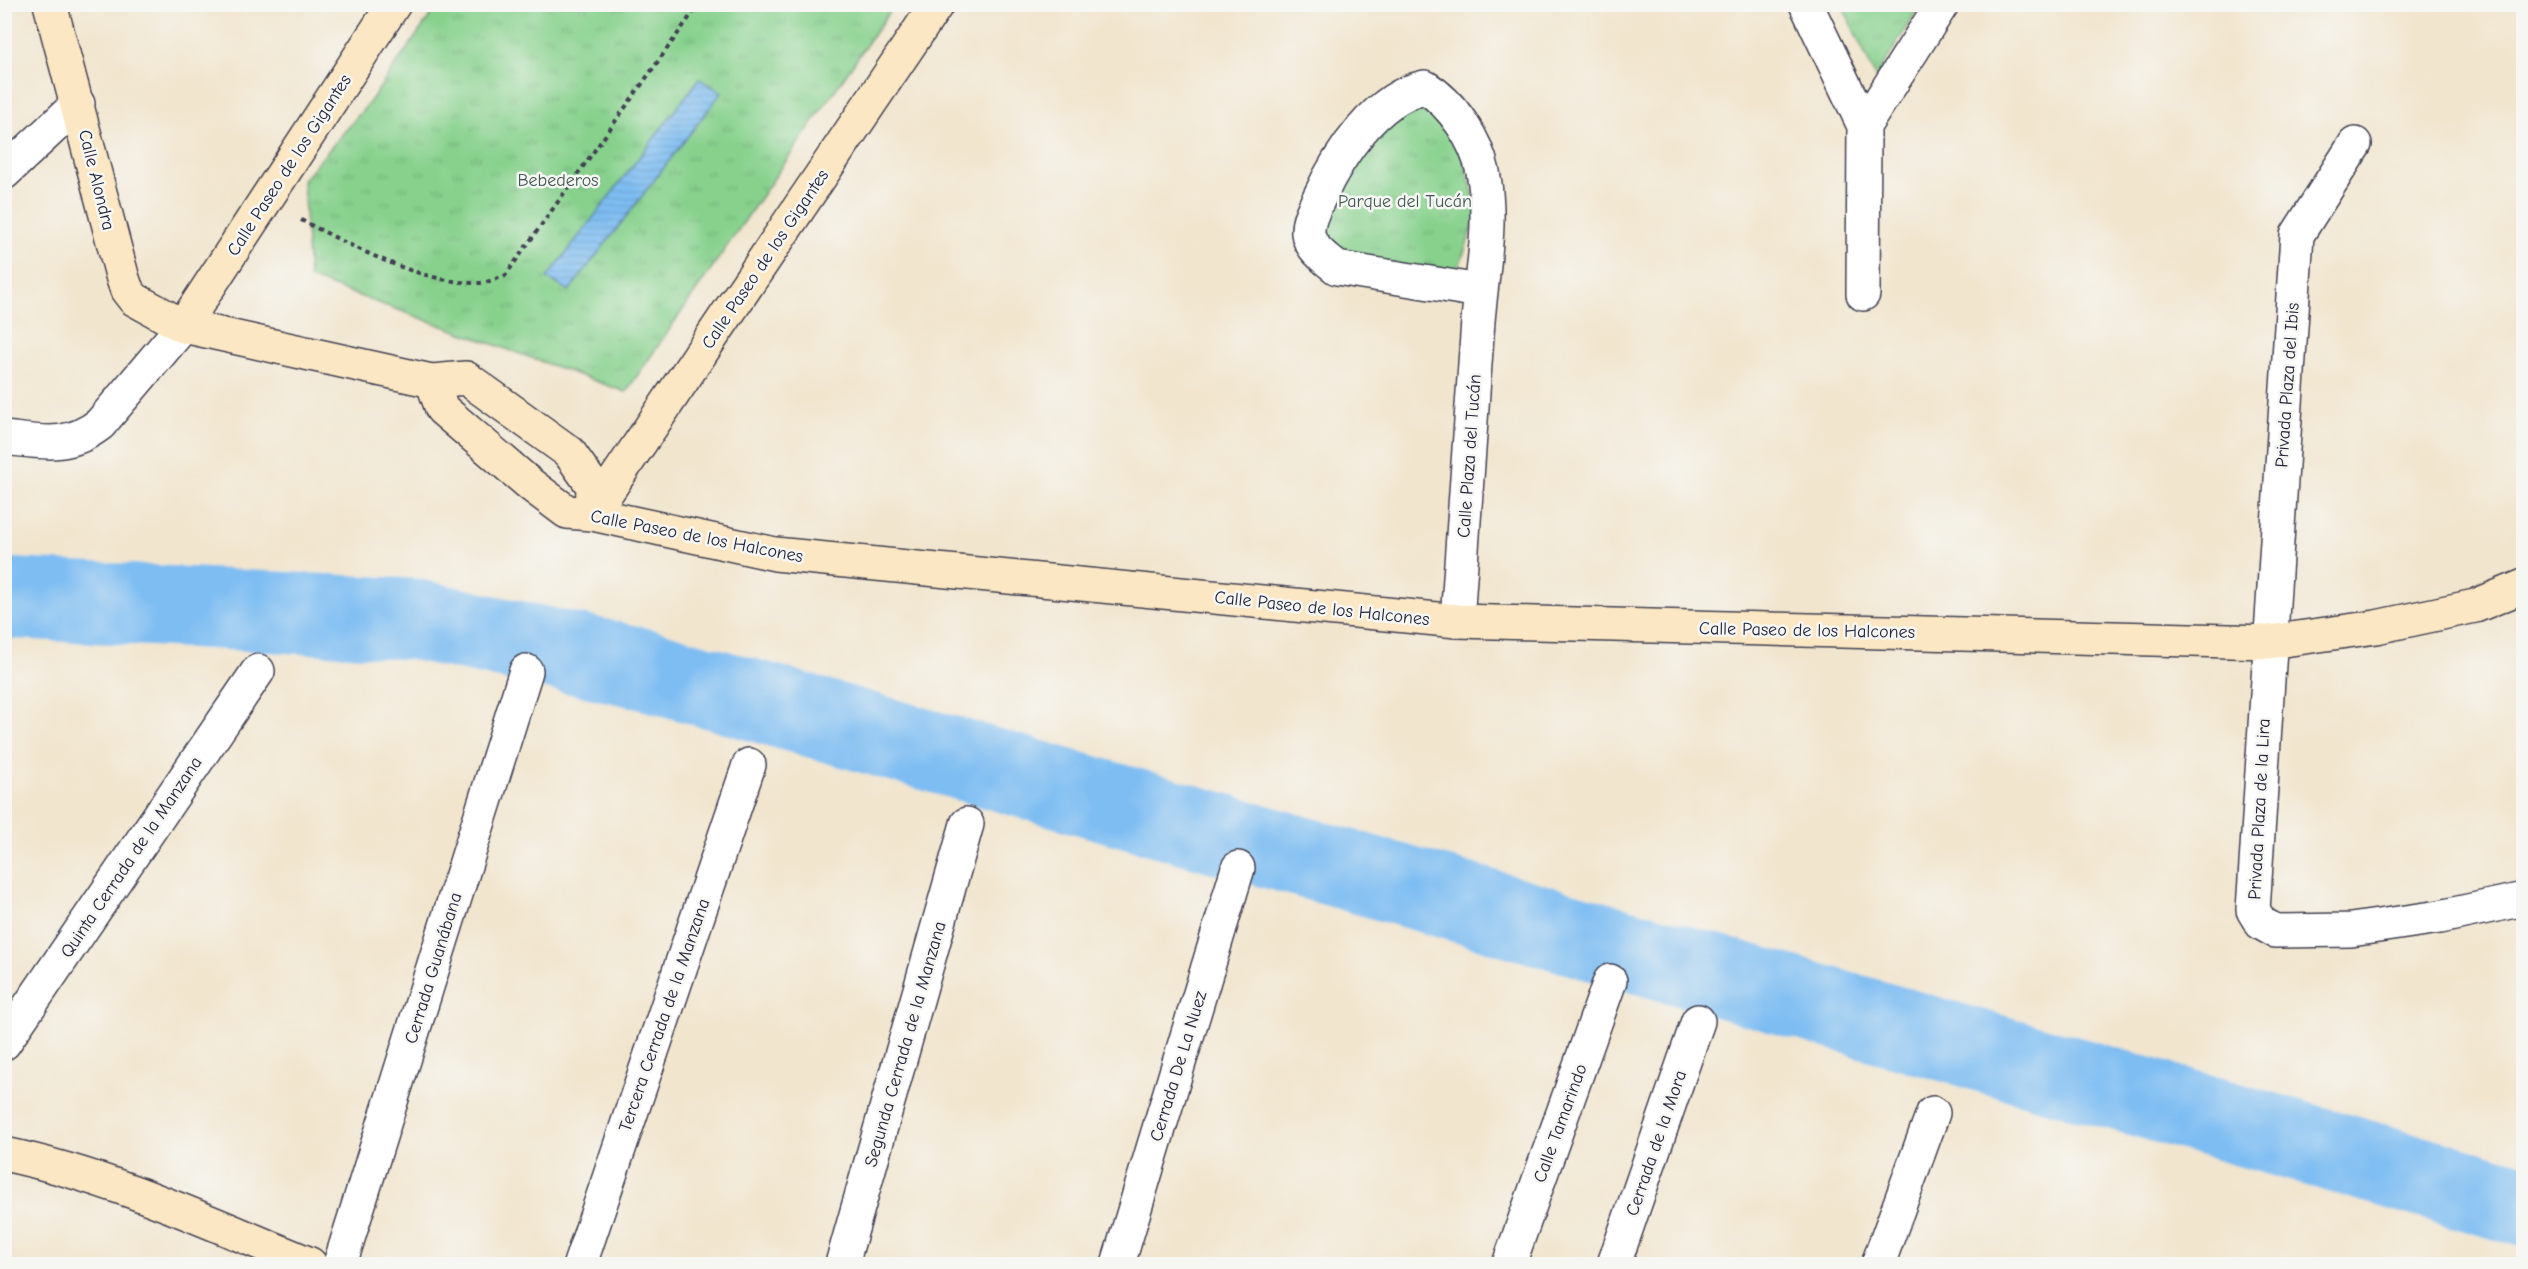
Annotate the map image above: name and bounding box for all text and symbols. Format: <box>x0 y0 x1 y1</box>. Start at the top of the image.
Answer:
street label: Calle Paseo de los Gigantes <box>223 71 356 260</box>
street label: Calle Alondra <box>74 128 119 233</box>
street label: Calle Paseo de los Gigantes <box>697 165 833 353</box>
park label: Bebederos <box>517 170 599 191</box>
park label: Parque del Tucán <box>1338 191 1472 212</box>
street label: Privada Plaza del Ibis <box>2271 302 2304 468</box>
street label: Calle Plaza del Tucán <box>1453 373 1486 539</box>
street label: Calle Paseo de los Halcones <box>589 506 805 567</box>
street label: Calle Paseo de los Halcones <box>1213 587 1431 630</box>
street label: Calle Paseo de los Halcones <box>1699 618 1915 643</box>
street label: Privada Plaza de la Lira <box>2244 718 2275 900</box>
street label: Quinta Cerrada de la Manzana <box>56 753 207 962</box>
street label: Cerrada Guanábana <box>400 890 466 1046</box>
street label: Tercera Cerrada de la Manzana <box>615 896 714 1135</box>
street label: Segunda Cerrada de la Manzana <box>860 919 951 1169</box>
street label: Cerrada De La Nuez <box>1146 988 1211 1144</box>
street label: Calle Tamarindo <box>1529 1061 1592 1185</box>
street label: Cerrada de la Mora <box>1622 1068 1691 1219</box>

